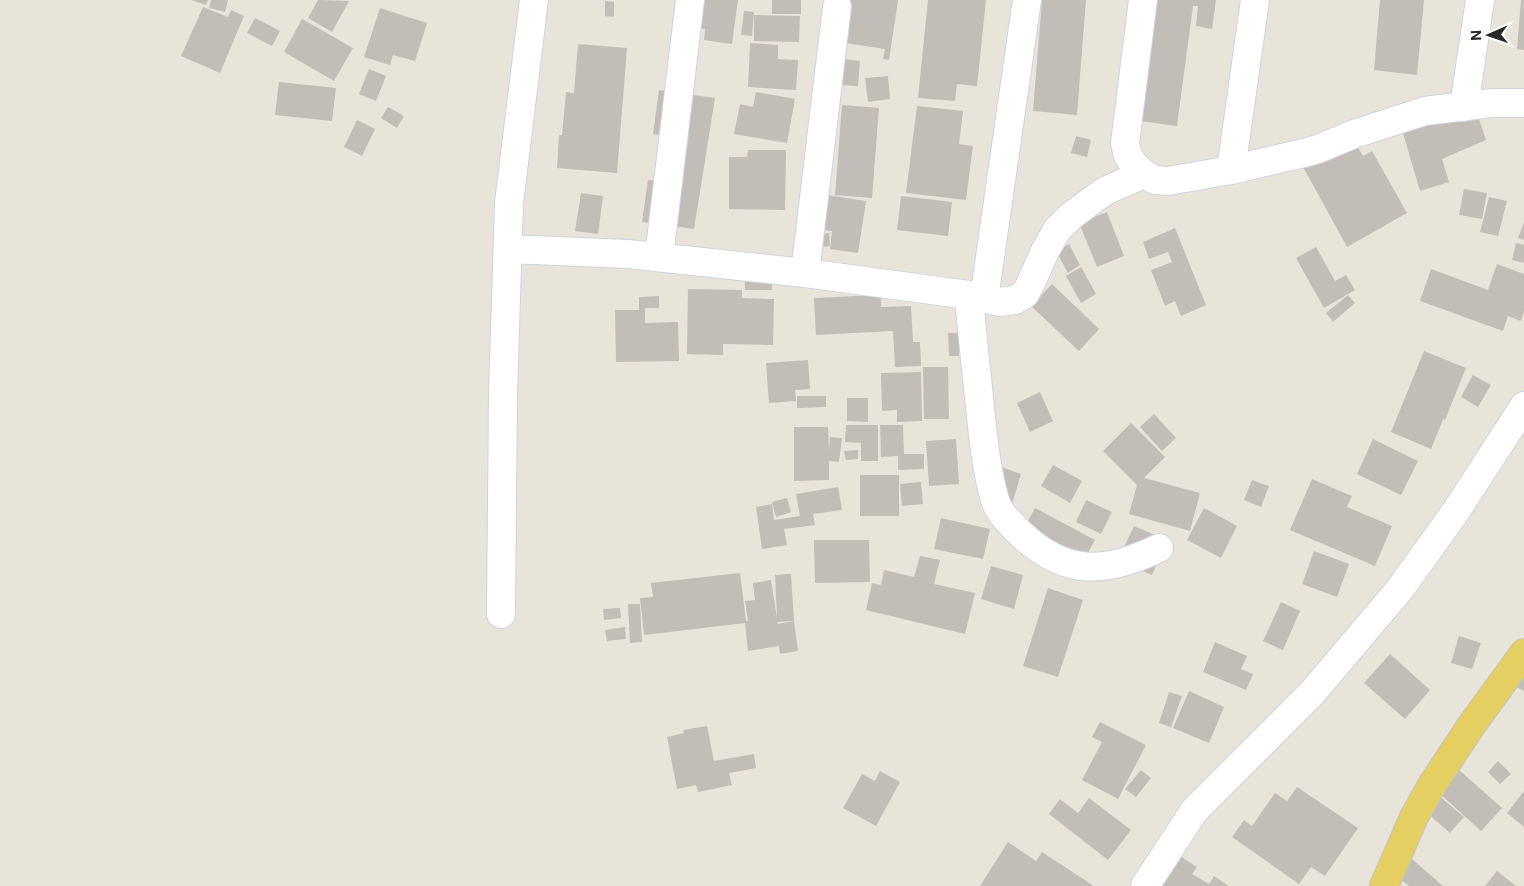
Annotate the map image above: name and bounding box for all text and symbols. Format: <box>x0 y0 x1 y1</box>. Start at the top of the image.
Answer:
north arrow <box>1464 10 1514 60</box>
text: N <box>1467 30 1484 41</box>

